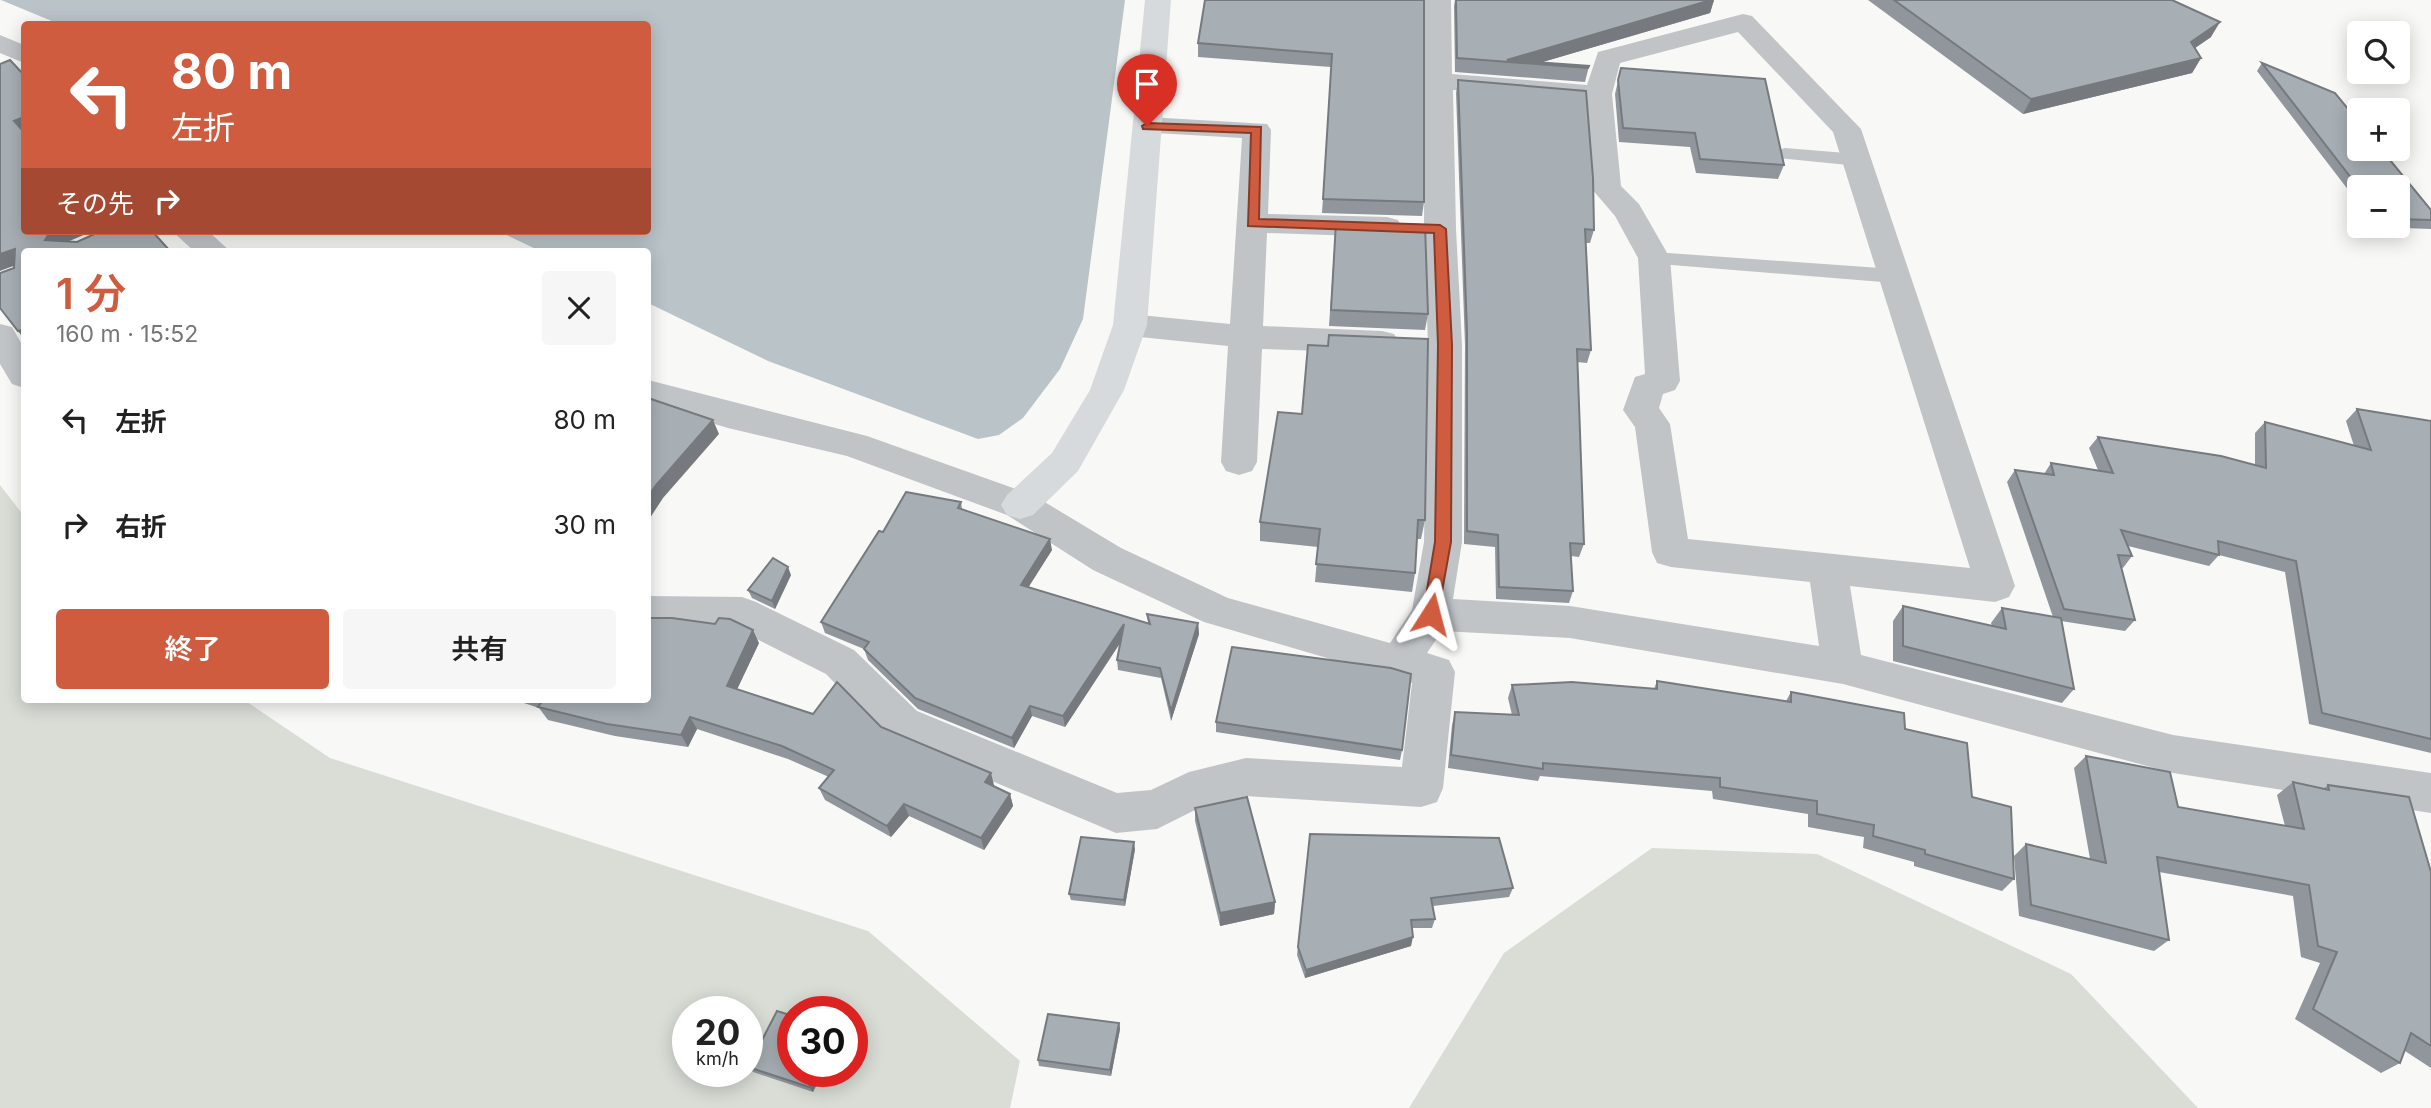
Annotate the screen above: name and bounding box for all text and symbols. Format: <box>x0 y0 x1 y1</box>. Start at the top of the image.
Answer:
map controls <box>2347 21 2410 238</box>
button: search <box>2347 21 2410 84</box>
text: 80 m <box>171 42 292 101</box>
icon: left <box>56 49 147 140</box>
pin <box>1117 54 1177 126</box>
icon: arrive <box>1128 65 1166 103</box>
button: + <box>2347 98 2410 161</box>
text: 左折 <box>171 108 235 147</box>
button: − <box>2347 175 2410 238</box>
icon: right <box>148 182 186 220</box>
text: その先 <box>56 188 134 219</box>
text: 1 分 <box>56 268 126 319</box>
button: close <box>542 271 616 345</box>
text: 160 m · 15:52 <box>56 320 198 348</box>
icon: left <box>56 401 94 439</box>
text: 80 m <box>553 404 616 435</box>
text: 左折 <box>115 406 167 437</box>
icon: right <box>56 506 94 544</box>
text: 30 m <box>553 509 616 540</box>
text: 右折 <box>115 511 167 542</box>
position arrow <box>1394 577 1468 651</box>
button: 終了 <box>56 609 329 689</box>
button: 共有 <box>343 609 616 689</box>
speed limit sign: 30 <box>777 996 868 1087</box>
text: 20 <box>695 1011 740 1053</box>
text: km/h <box>696 1048 739 1069</box>

